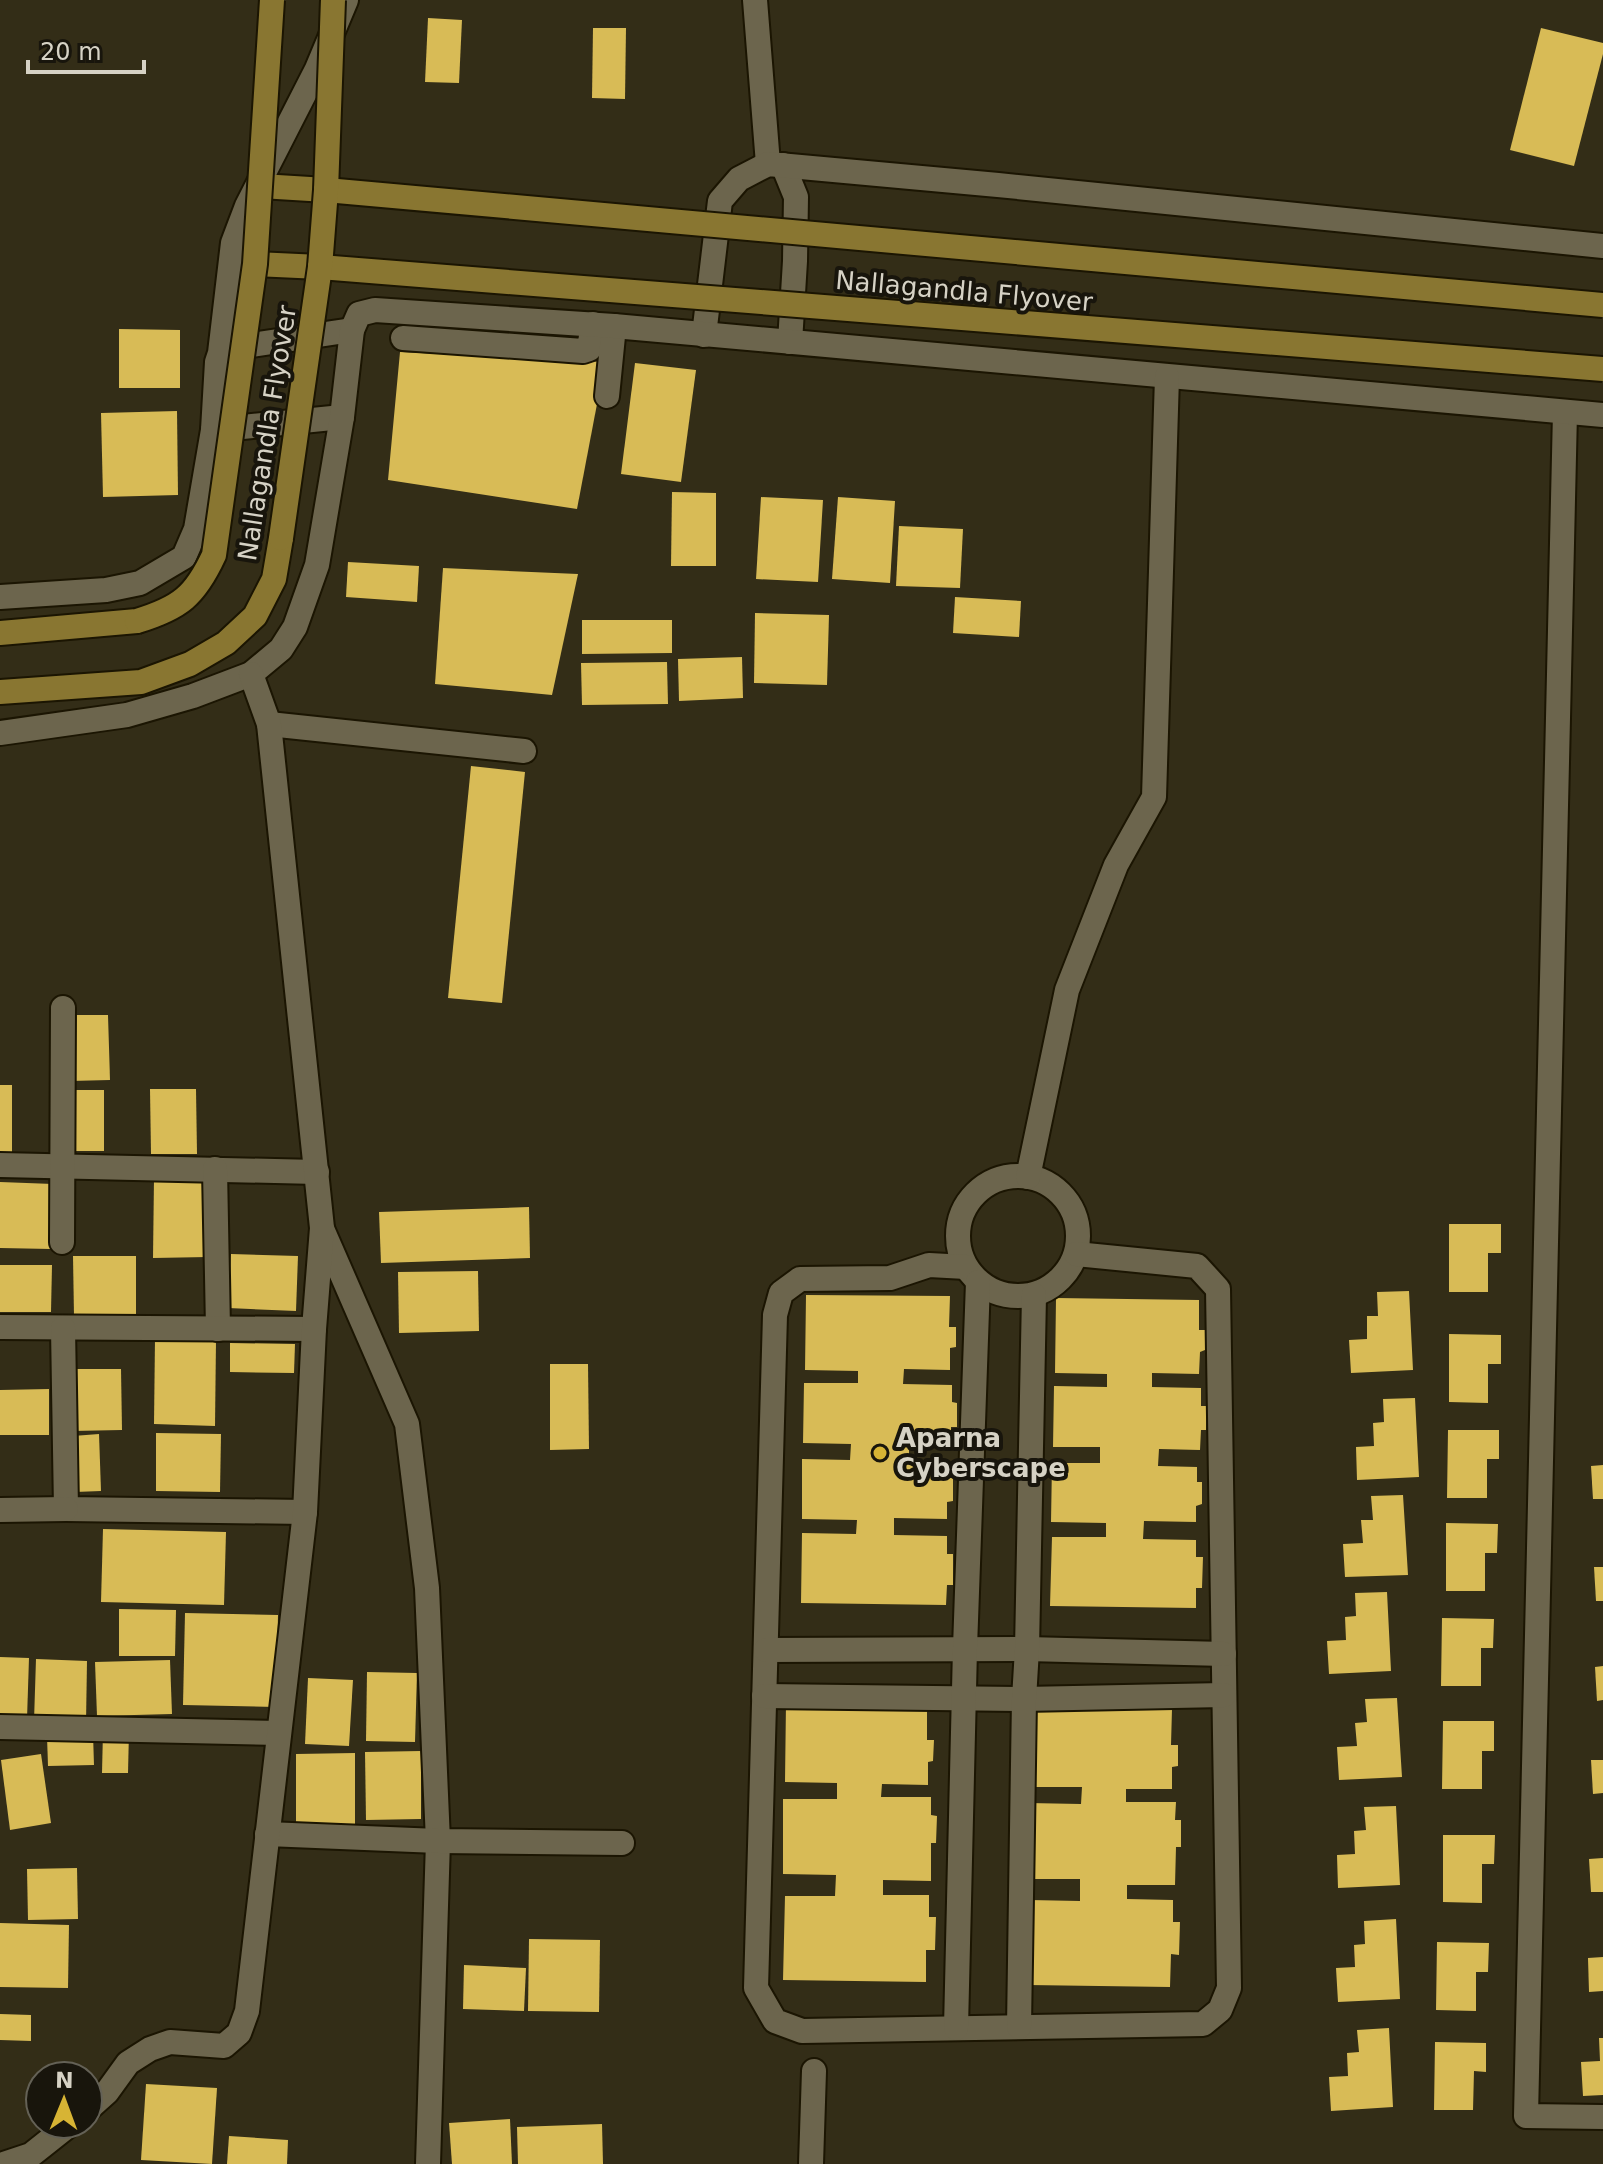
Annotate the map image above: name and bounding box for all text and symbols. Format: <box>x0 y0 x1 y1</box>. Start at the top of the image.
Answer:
scale bar <box>28 24 144 74</box>
text: 20 m <box>40 38 102 66</box>
street label: Nallagandla Flyover <box>834 265 1094 317</box>
street label: Nallagandla Flyover <box>232 303 302 563</box>
place label: Aparna Cyberscape <box>896 1423 1066 1483</box>
marker: Aparna Cyberscape <box>871 1444 889 1462</box>
north arrow <box>24 2060 104 2140</box>
text: N <box>55 2068 74 2093</box>

